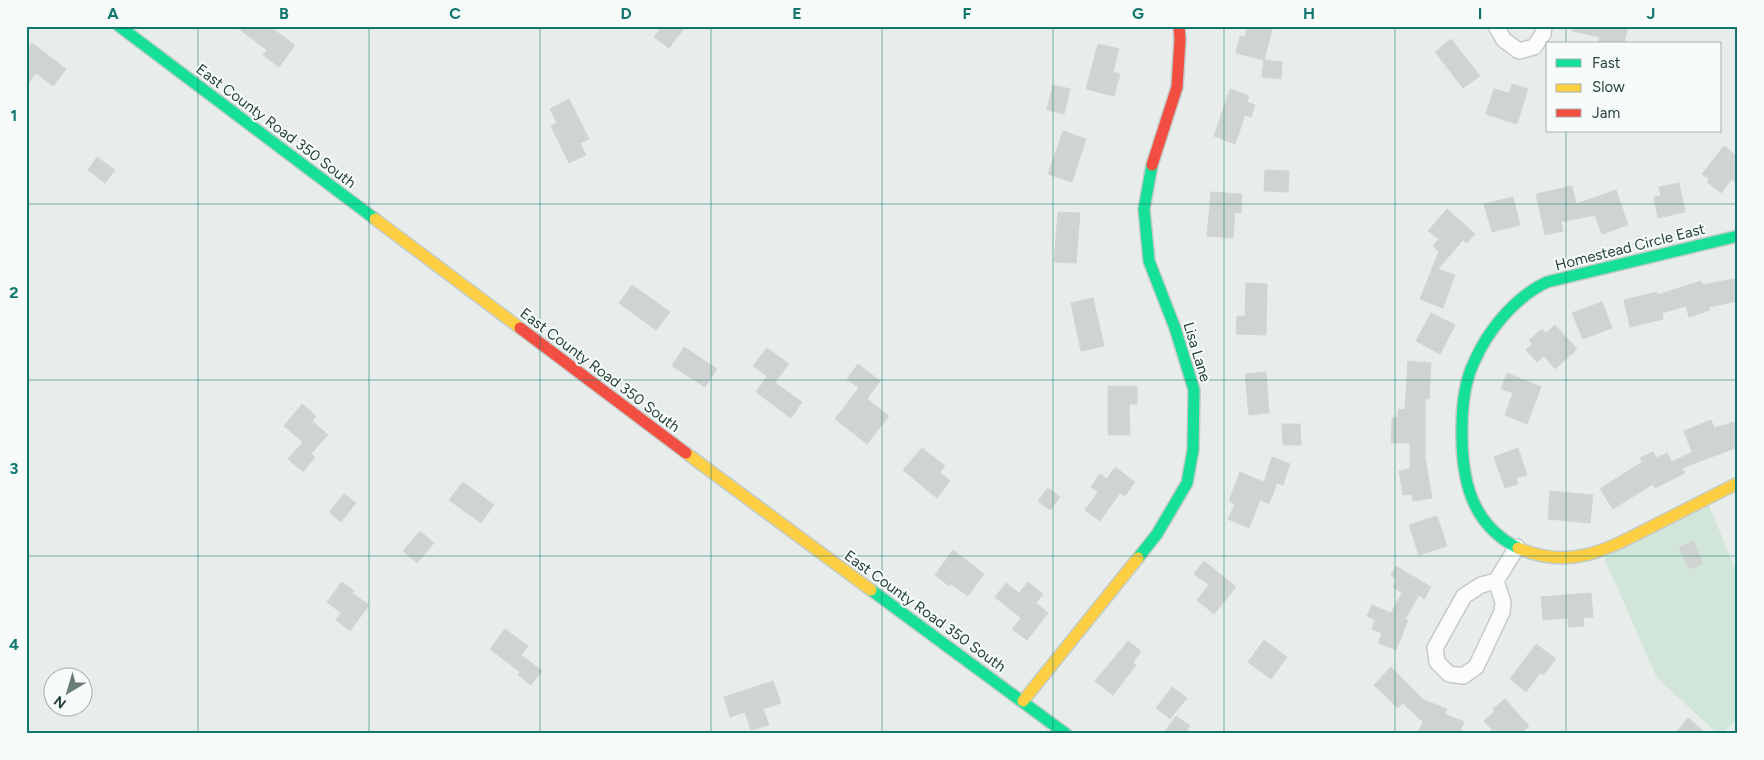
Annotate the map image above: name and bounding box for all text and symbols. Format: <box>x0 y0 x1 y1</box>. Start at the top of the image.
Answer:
text: A <box>107 4 119 23</box>
text: B <box>279 4 289 23</box>
text: C <box>449 4 461 23</box>
text: D <box>620 4 632 23</box>
text: E <box>792 4 802 23</box>
text: F <box>963 4 972 23</box>
text: G <box>1132 4 1144 23</box>
text: H <box>1303 4 1315 23</box>
text: I <box>1478 4 1482 23</box>
text: J <box>1647 4 1655 23</box>
legend <box>1546 42 1722 132</box>
text: Fast <box>1592 54 1621 72</box>
street label: East County Road 350 South <box>193 60 359 192</box>
text: Slow <box>1592 78 1625 96</box>
text: Jam <box>1592 104 1620 122</box>
text: 1 <box>11 106 17 125</box>
street label: Homestead Circle East <box>1553 220 1707 274</box>
text: 2 <box>9 283 19 302</box>
street label: East County Road 350 South <box>517 304 683 436</box>
street label: Lisa Lane <box>1179 320 1215 384</box>
text: 3 <box>10 459 19 478</box>
street label: East County Road 350 South <box>841 546 1009 676</box>
text: 4 <box>9 635 19 654</box>
north arrow <box>42 668 92 718</box>
text: N <box>51 692 70 712</box>

